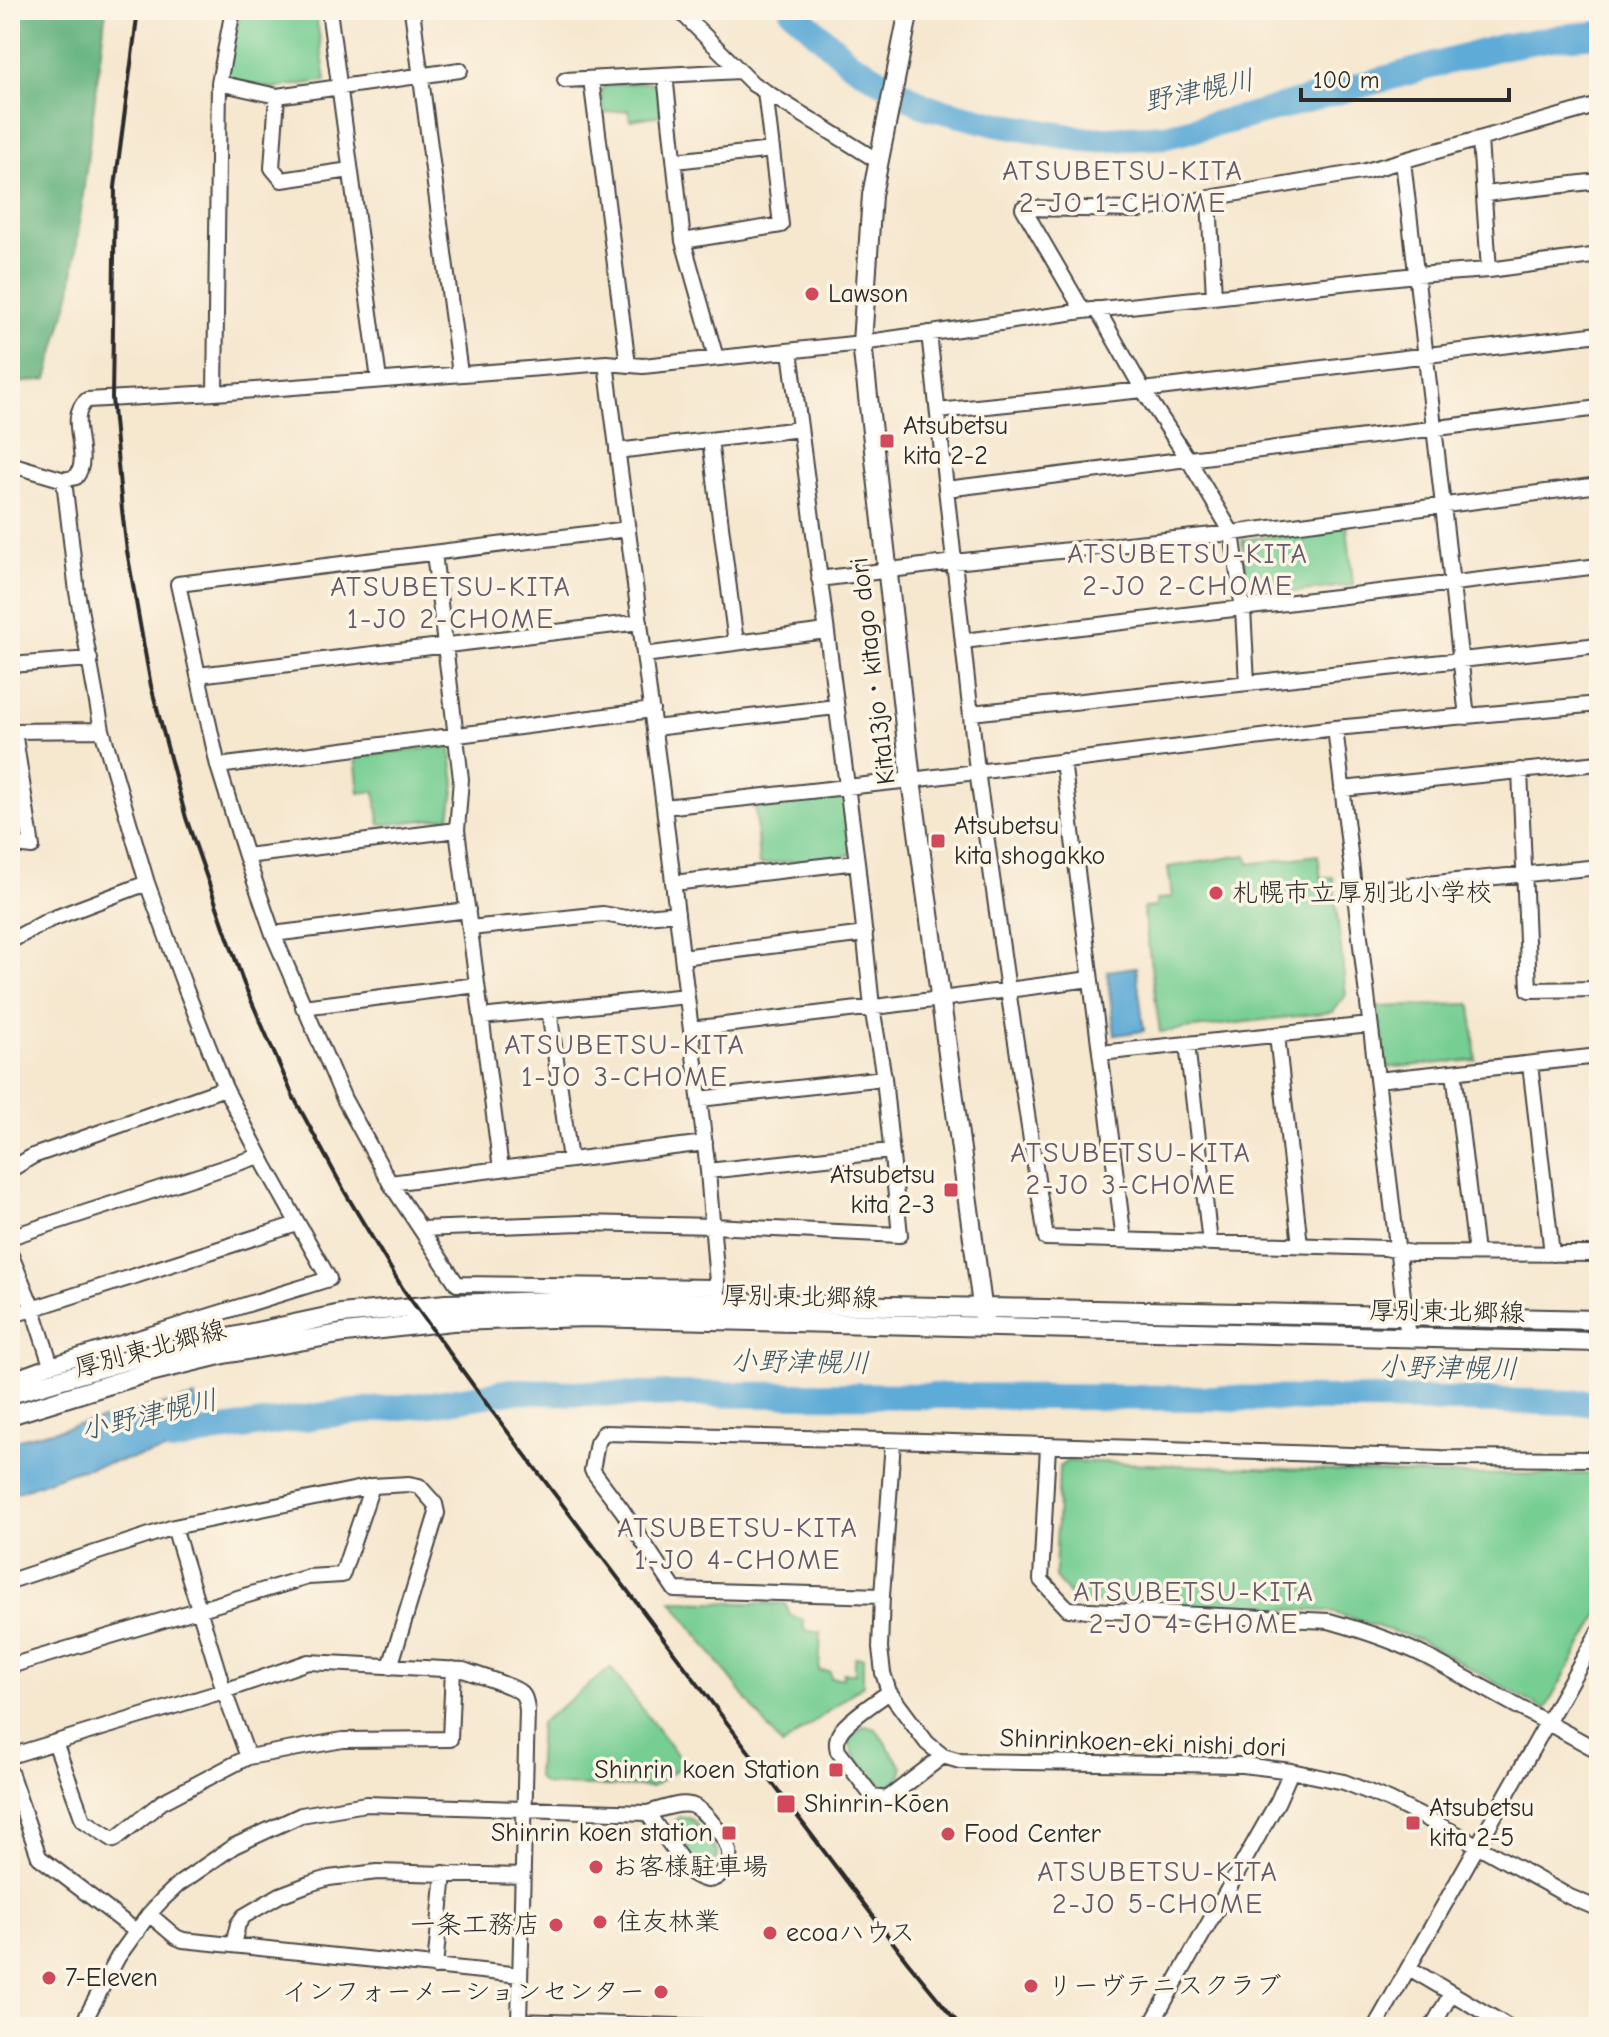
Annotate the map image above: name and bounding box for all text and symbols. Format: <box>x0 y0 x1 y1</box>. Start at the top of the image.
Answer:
scale bar <box>1301 52 1509 102</box>
water label: 野津幌川 <box>1141 64 1257 118</box>
text: 100 m <box>1313 66 1380 94</box>
district label: ATSUBETSU-KITA 2-JO 1-CHOME <box>1002 155 1244 219</box>
place label: Lawson <box>828 279 908 309</box>
marker: Lawson <box>803 285 821 303</box>
place label: Atsubetsu kita 2-2 <box>903 411 1008 471</box>
marker: Atsubetsu kita 2-2 <box>878 432 896 450</box>
district label: ATSUBETSU-KITA 2-JO 2-CHOME <box>1067 538 1309 602</box>
street label: Kita13jo・kitago dori <box>844 556 902 786</box>
district label: ATSUBETSU-KITA 1-JO 2-CHOME <box>330 571 572 635</box>
place label: Atsubetsu kita shogakko <box>954 811 1105 871</box>
marker: Atsubetsu kita shogakko <box>929 832 947 850</box>
place label: 札幌市立厚別北小学校 <box>1232 878 1492 908</box>
marker: 札幌市立厚別北小学校 <box>1207 884 1225 902</box>
district label: ATSUBETSU-KITA 1-JO 3-CHOME <box>504 1029 746 1093</box>
district label: ATSUBETSU-KITA 2-JO 3-CHOME <box>1010 1137 1252 1201</box>
place label: Atsubetsu kita 2-3 <box>830 1160 935 1220</box>
marker: Atsubetsu kita 2-3 <box>942 1181 960 1199</box>
street label: 厚別東北郷線 <box>722 1281 878 1313</box>
street label: 厚別東北郷線 <box>1369 1296 1525 1328</box>
street label: 厚別東北郷線 <box>71 1314 229 1384</box>
water label: 小野津幌川 <box>730 1345 870 1379</box>
water label: 小野津幌川 <box>1378 1351 1518 1385</box>
water label: 小野津幌川 <box>77 1384 221 1446</box>
district label: ATSUBETSU-KITA 1-JO 4-CHOME <box>617 1512 859 1576</box>
district label: ATSUBETSU-KITA 2-JO 4-CHOME <box>1073 1576 1315 1640</box>
street label: Shinrinkoen-eki nishi dori <box>999 1723 1287 1763</box>
place label: Shinrin koen Station <box>594 1755 820 1785</box>
marker: Shinrin koen Station <box>827 1761 845 1779</box>
place label: Shinrin-Kōen <box>804 1789 949 1819</box>
marker: Shinrin-Kōen <box>775 1793 797 1815</box>
place label: Atsubetsu kita 2-5 <box>1429 1793 1534 1853</box>
marker: Atsubetsu kita 2-5 <box>1404 1814 1422 1832</box>
place label: Shinrin koen station <box>491 1818 713 1848</box>
place label: Food Center <box>964 1819 1102 1849</box>
marker: Shinrin koen station <box>720 1824 738 1842</box>
marker: Food Center <box>939 1825 957 1843</box>
place label: お客様駐車場 <box>612 1852 768 1882</box>
district label: ATSUBETSU-KITA 2-JO 5-CHOME <box>1037 1856 1279 1920</box>
marker: お客様駐車場 <box>587 1858 605 1876</box>
place label: 住友林業 <box>616 1907 720 1937</box>
place label: 一条工務店 <box>410 1910 540 1940</box>
marker: 住友林業 <box>591 1913 609 1931</box>
marker: 一条工務店 <box>547 1916 565 1934</box>
place label: ecoaハウス <box>786 1918 915 1948</box>
marker: ecoaハウス <box>761 1924 779 1942</box>
place label: 7-Eleven <box>65 1963 158 1993</box>
marker: 7-Eleven <box>40 1969 58 1987</box>
place label: リーヴテニスクラブ <box>1047 1971 1282 2001</box>
place label: インフォーメーションセンター <box>282 1977 645 2007</box>
marker: リーヴテニスクラブ <box>1022 1977 1040 1995</box>
marker: インフォーメーションセンター <box>652 1983 670 2001</box>

